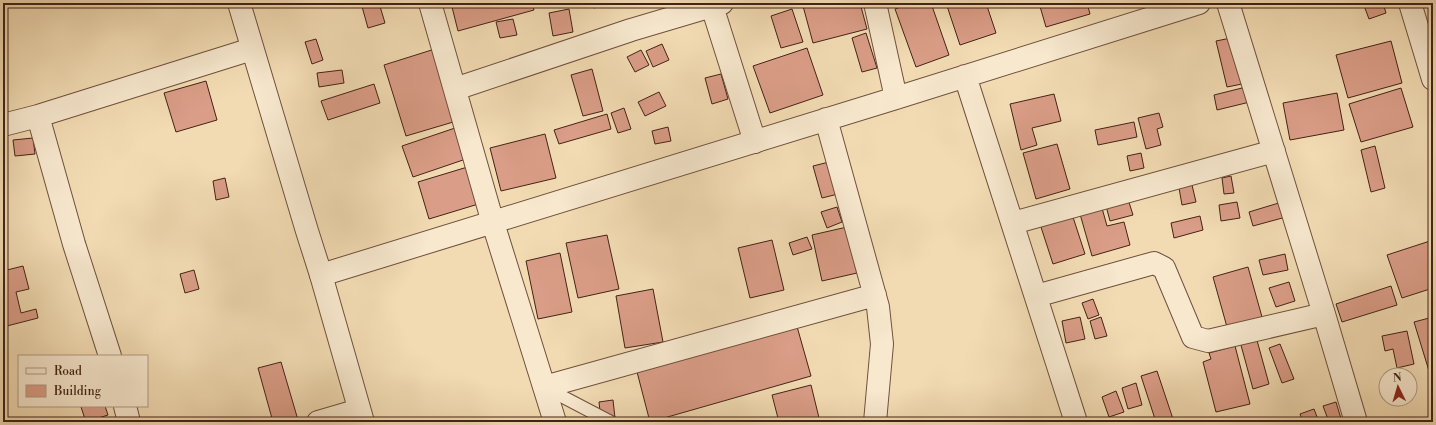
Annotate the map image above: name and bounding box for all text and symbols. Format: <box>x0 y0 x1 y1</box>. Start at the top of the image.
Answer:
legend <box>18 355 148 407</box>
text: Road <box>54 364 82 379</box>
north arrow <box>1378 367 1418 407</box>
text: N <box>1392 371 1402 385</box>
text: Building <box>53 384 102 399</box>

